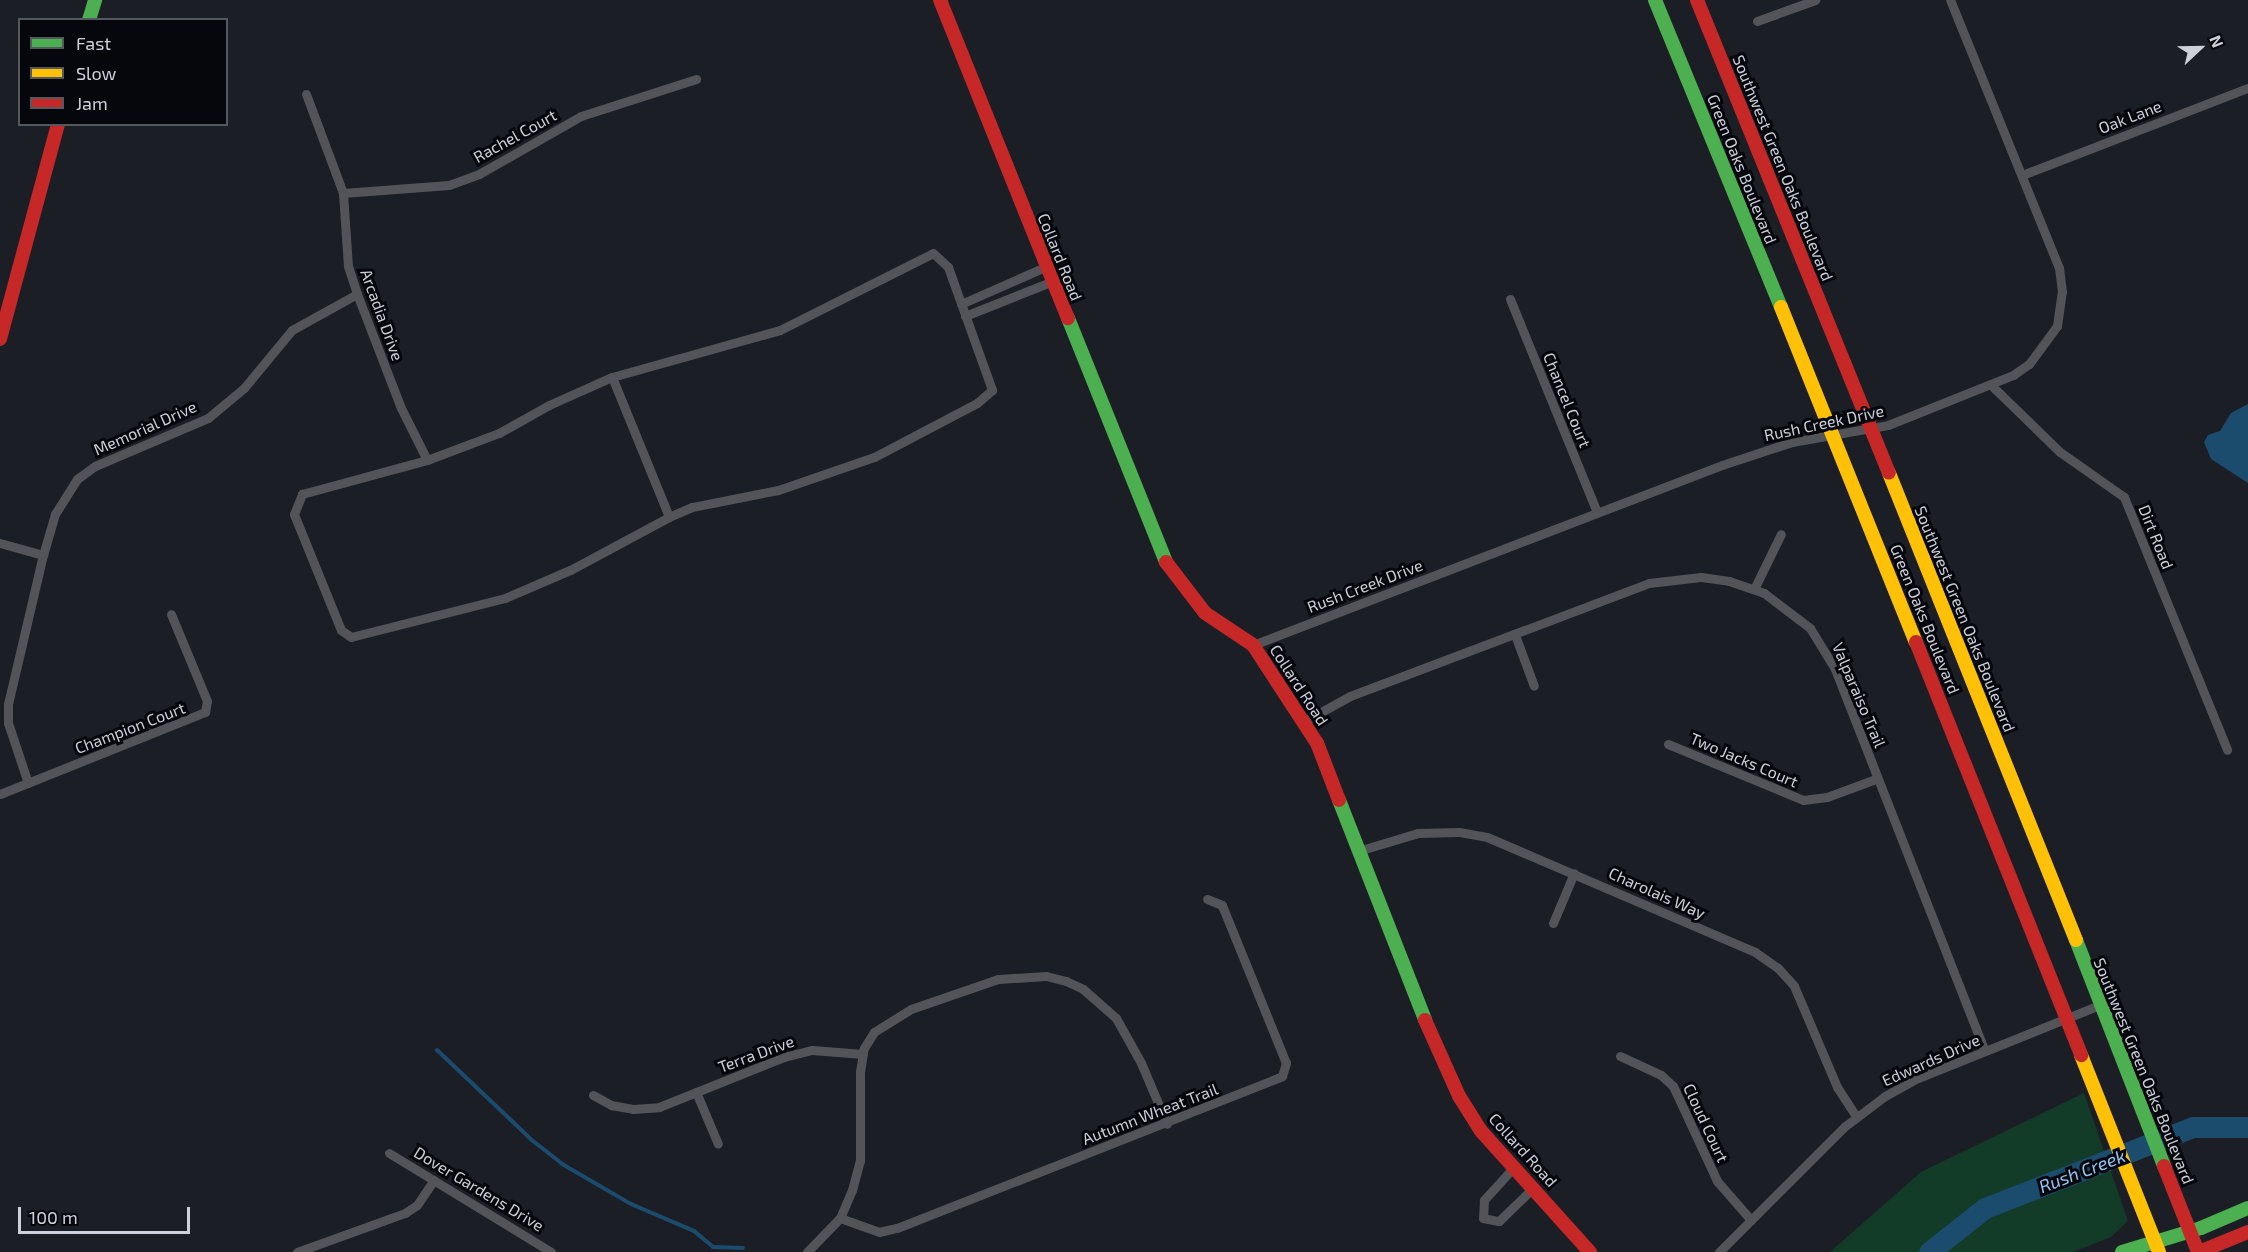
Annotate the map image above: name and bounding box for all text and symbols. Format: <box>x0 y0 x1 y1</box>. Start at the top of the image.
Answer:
legend <box>18 18 228 126</box>
north arrow <box>2170 18 2230 78</box>
text: Fast <box>76 32 111 54</box>
text: N <box>2206 32 2228 50</box>
street label: Southwest Green Oaks Boulevard <box>1729 52 1837 284</box>
text: Slow <box>76 62 116 84</box>
street label: Green Oaks Boulevard <box>1703 91 1781 247</box>
text: Jam <box>76 92 108 114</box>
street label: Oak Lane <box>2096 96 2164 138</box>
street label: Rachel Court <box>470 105 560 167</box>
street label: Collard Road <box>1034 211 1086 303</box>
street label: Arcadia Drive <box>357 266 407 364</box>
street label: Chancel Court <box>1539 350 1595 450</box>
street label: Memorial Drive <box>90 397 200 459</box>
street label: Rush Creek Drive <box>1762 401 1886 445</box>
street label: Dirt Road <box>2134 502 2178 572</box>
street label: Southwest Green Oaks Boulevard <box>1911 503 2019 735</box>
street label: Green Oaks Boulevard <box>1886 541 1964 697</box>
street label: Rush Creek Drive <box>1305 555 1425 617</box>
street label: Valparaiso Trail <box>1828 639 1890 751</box>
street label: Collard Road <box>1266 641 1332 729</box>
street label: Champion Court <box>72 698 188 758</box>
street label: Two Jacks Court <box>1687 729 1801 791</box>
street label: Charolais Way <box>1606 863 1708 923</box>
street label: Southwest Green Oaks Boulevard <box>2090 955 2198 1187</box>
street label: Edwards Drive <box>1879 1030 1983 1090</box>
street label: Terra Drive <box>715 1031 797 1077</box>
street label: Autumn Wheat Trail <box>1079 1079 1221 1149</box>
street label: Cloud Court <box>1679 1081 1733 1165</box>
street label: Collard Road <box>1485 1109 1561 1191</box>
street label: Dover Gardens Drive <box>410 1143 548 1235</box>
water label: Rush Creek <box>2036 1145 2128 1197</box>
scale bar <box>21 1195 194 1233</box>
text: 100 m <box>29 1206 78 1228</box>

